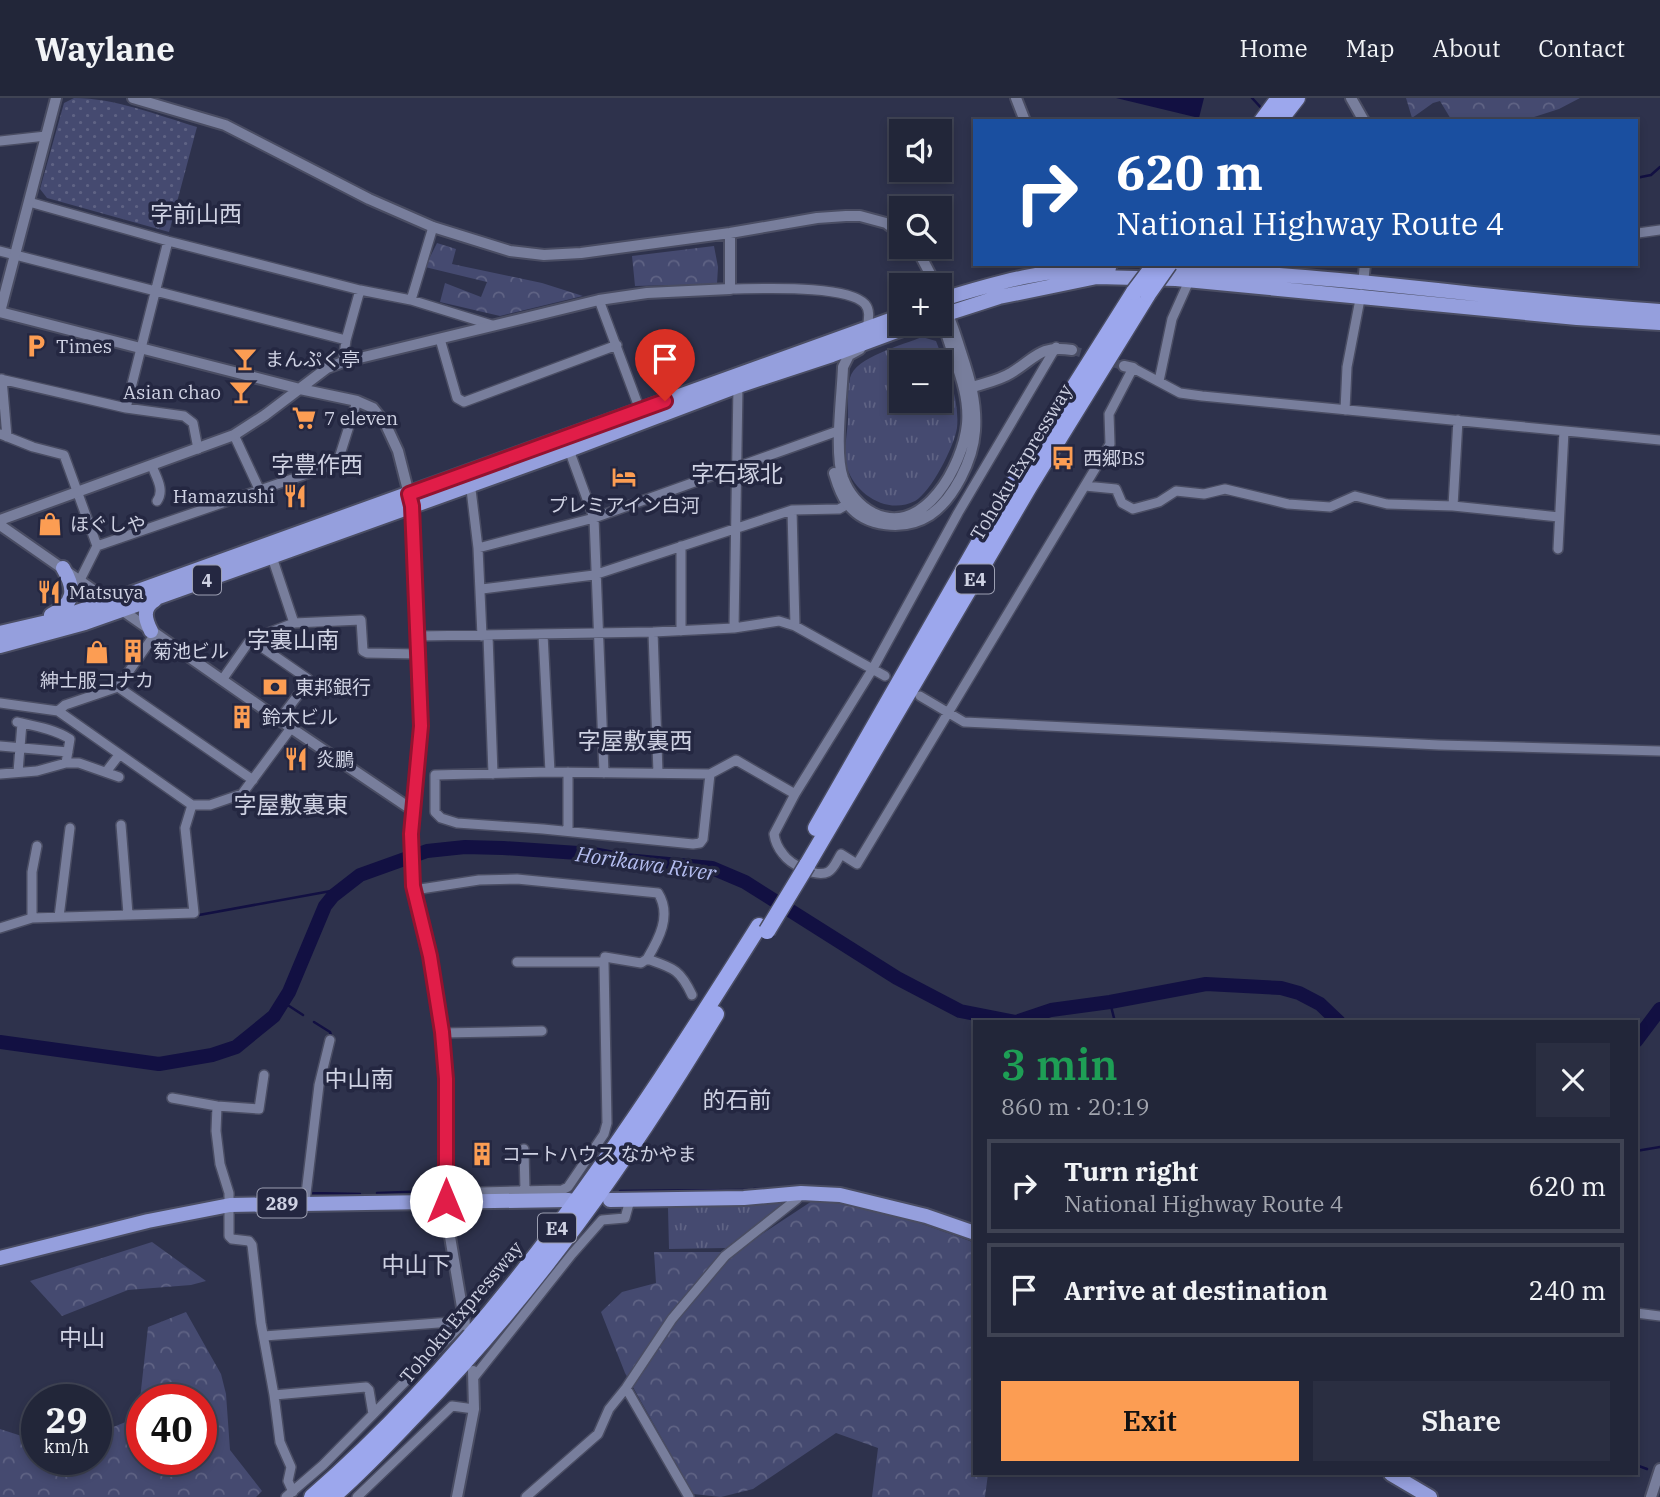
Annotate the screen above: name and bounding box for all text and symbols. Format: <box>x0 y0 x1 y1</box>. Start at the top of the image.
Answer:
text: Waylane <box>35 27 175 70</box>
text: Home <box>1240 32 1308 64</box>
text: Map <box>1346 32 1394 64</box>
text: About <box>1432 32 1500 64</box>
text: Contact <box>1538 32 1625 64</box>
map controls <box>889 119 952 413</box>
button: sound <box>889 119 952 182</box>
text: 620 m <box>1116 140 1263 203</box>
icon: right <box>1001 147 1092 238</box>
button: search <box>889 196 952 259</box>
district label: 字前山西 <box>150 198 242 228</box>
text: National Highway Route 4 <box>1116 202 1505 244</box>
button: + <box>889 273 952 336</box>
pin <box>635 329 695 401</box>
parking icon: Times <box>22 332 50 360</box>
place label: Times <box>56 334 112 358</box>
icon: arrive <box>646 340 684 378</box>
bar icon: まんぷく亭 <box>231 345 259 373</box>
place label: まんぷく亭 <box>265 347 360 371</box>
button: − <box>889 350 952 413</box>
bar icon: Asian chao <box>227 378 255 406</box>
street label: Tohoku Expressway <box>965 379 1078 545</box>
place label: Asian chao <box>123 380 221 404</box>
supermarket icon: 7 eleven <box>290 404 318 432</box>
place label: 7 eleven <box>324 406 398 430</box>
bus stop icon: 西郷BS <box>1049 444 1077 472</box>
place label: 西郷BS <box>1083 446 1145 470</box>
district label: 字豊作西 <box>271 449 363 479</box>
district label: 字石塚北 <box>691 458 783 488</box>
hotel icon: プレミアイン白河 <box>610 463 638 491</box>
restaurant icon: Hamazushi <box>281 482 309 510</box>
place label: Hamazushi <box>173 484 275 508</box>
place label: プレミアイン白河 <box>548 493 700 517</box>
shop icon: ほぐしや <box>36 510 64 538</box>
place label: ほぐしや <box>70 512 146 536</box>
road number: E4 <box>956 564 994 593</box>
road number: 4 <box>193 566 221 594</box>
restaurant icon: Matsuya <box>35 578 63 606</box>
place label: Matsuya <box>69 580 144 604</box>
district label: 字裏山南 <box>247 624 339 654</box>
building icon: 菊池ビル <box>119 637 147 665</box>
shop icon: 紳士服コナカ <box>83 638 111 666</box>
place label: 菊池ビル <box>153 639 229 663</box>
place label: 紳士服コナカ <box>40 668 154 692</box>
bank icon: 東邦銀行 <box>261 673 289 701</box>
place label: 東邦銀行 <box>295 675 371 699</box>
building icon: 鈴木ビル <box>228 703 256 731</box>
place label: 鈴木ビル <box>262 705 338 729</box>
district label: 字屋敷裏西 <box>578 725 693 755</box>
restaurant icon: 炎鵬 <box>282 745 310 773</box>
place label: 炎鵬 <box>316 747 354 771</box>
district label: 字屋敷裏東 <box>234 789 349 819</box>
water label: Horikawa River <box>573 839 719 887</box>
text: 3 min <box>1001 1037 1118 1092</box>
button: close <box>1536 1043 1610 1117</box>
district label: 中山南 <box>325 1063 394 1093</box>
district label: 的石前 <box>703 1084 772 1114</box>
text: 860 m · 20:19 <box>1001 1091 1150 1121</box>
building icon: コートハウス なかやま <box>468 1140 496 1168</box>
place label: コートハウス なかやま <box>502 1142 696 1166</box>
text: Turn right <box>1064 1154 1198 1188</box>
position arrow <box>409 1164 483 1238</box>
icon: right <box>1005 1167 1043 1205</box>
text: 620 m <box>1528 1169 1606 1203</box>
road number: 289 <box>258 1188 306 1218</box>
text: National Highway Route 4 <box>1064 1188 1343 1218</box>
road number: E4 <box>538 1213 576 1242</box>
street label: Tohoku Expressway <box>395 1235 528 1388</box>
district label: 中山下 <box>382 1249 451 1279</box>
icon: arrive <box>1005 1271 1043 1309</box>
text: Arrive at destination <box>1064 1273 1328 1307</box>
text: 240 m <box>1528 1273 1606 1307</box>
district label: 中山 <box>59 1322 105 1352</box>
button: Exit <box>1001 1381 1299 1461</box>
button: Share <box>1313 1381 1610 1461</box>
speed limit sign: 40 <box>126 1384 217 1475</box>
text: 29 <box>45 1397 88 1443</box>
text: km/h <box>44 1435 89 1458</box>

